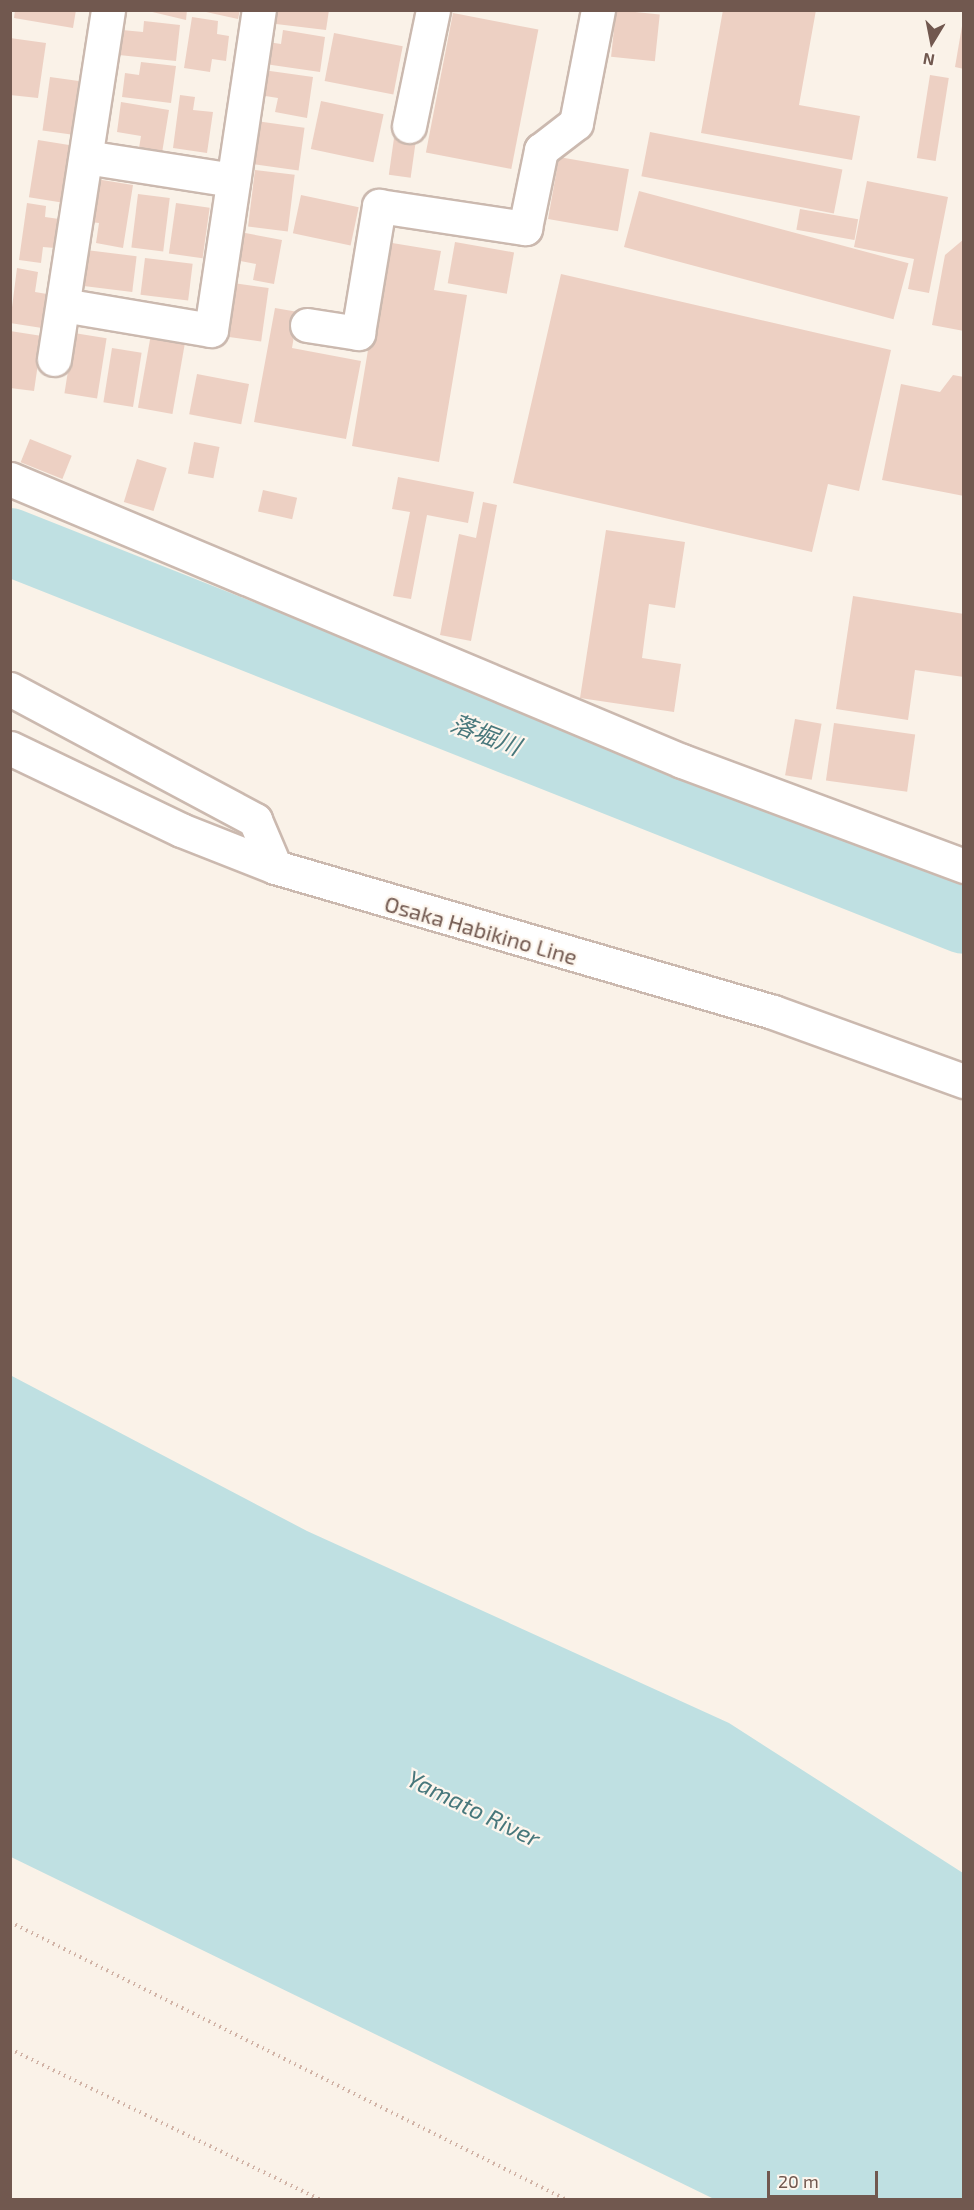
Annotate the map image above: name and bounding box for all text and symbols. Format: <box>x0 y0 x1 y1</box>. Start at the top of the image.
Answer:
north arrow <box>902 12 962 72</box>
text: N <box>921 50 936 71</box>
water label: 落堀川 <box>447 708 525 760</box>
street label: Osaka Habikino Line <box>382 890 580 970</box>
water label: Yamato River <box>403 1763 545 1853</box>
scale bar <box>770 2159 881 2197</box>
text: 20 m <box>778 2170 819 2192</box>

